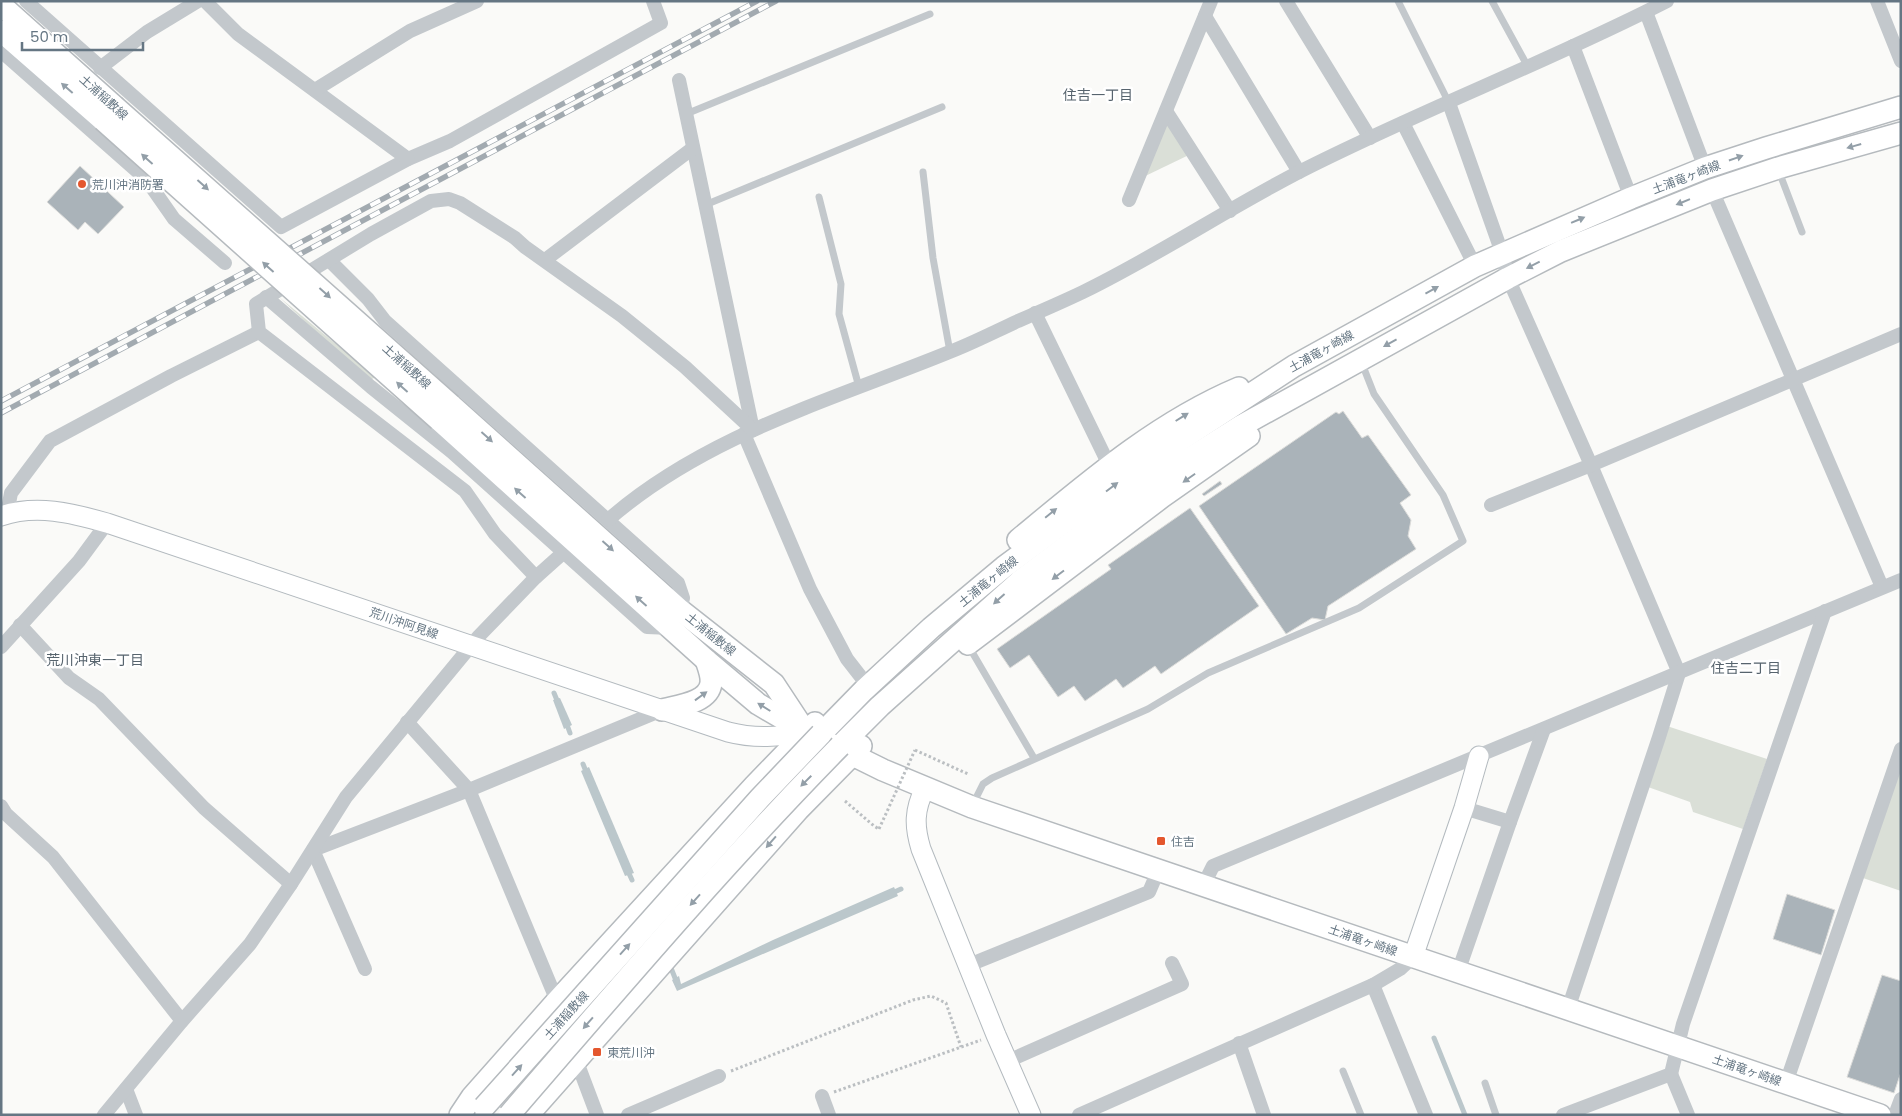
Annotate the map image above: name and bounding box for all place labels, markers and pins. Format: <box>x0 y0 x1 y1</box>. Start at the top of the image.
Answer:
place label: 荒川沖消防署 <box>92 176 164 193</box>
marker: 荒川沖消防署 <box>76 178 88 190</box>
place label: 住吉 <box>1171 833 1195 850</box>
marker: 住吉 <box>1155 835 1167 847</box>
place label: 東荒川沖 <box>607 1044 655 1061</box>
marker: 東荒川沖 <box>591 1046 603 1058</box>

